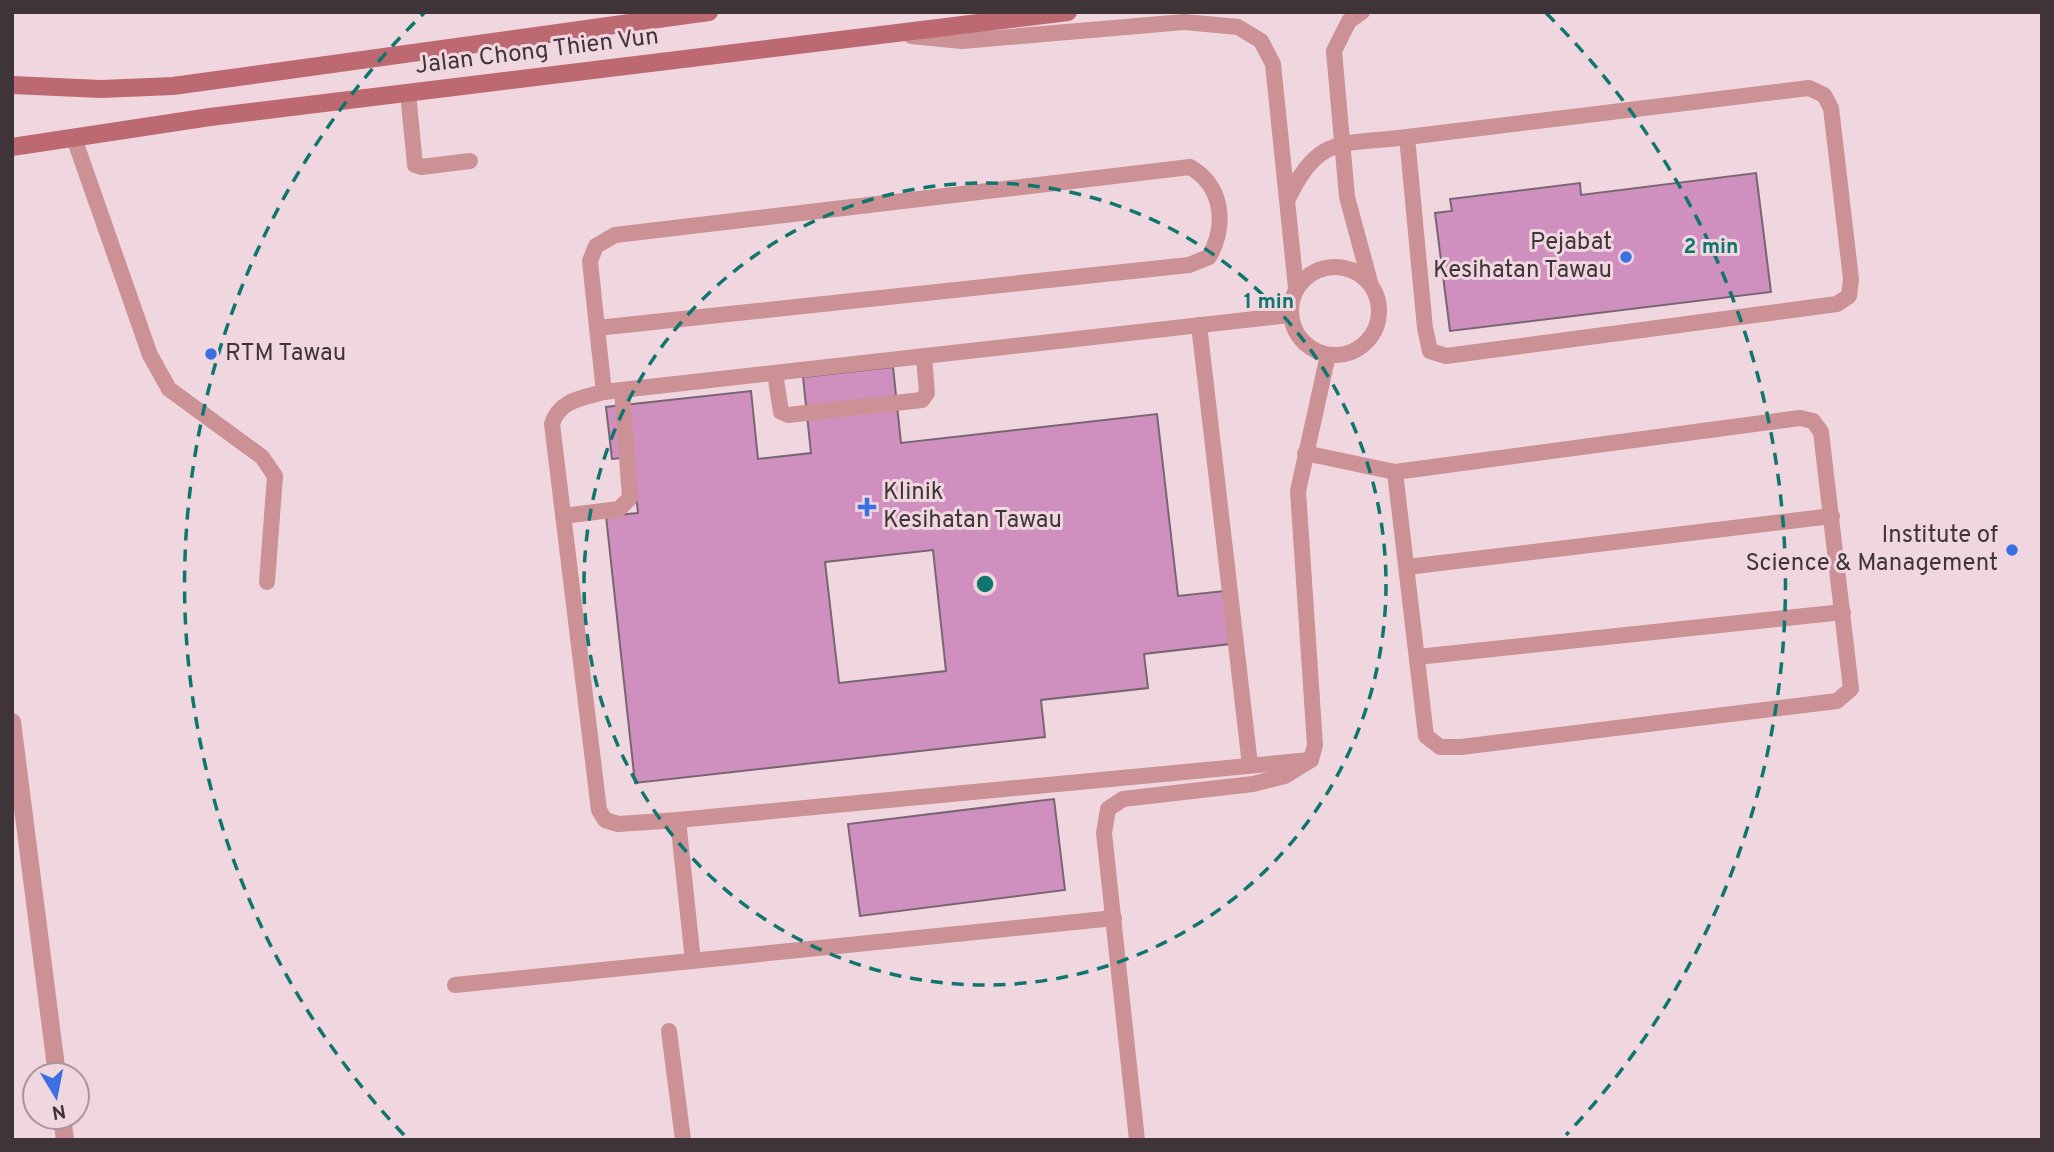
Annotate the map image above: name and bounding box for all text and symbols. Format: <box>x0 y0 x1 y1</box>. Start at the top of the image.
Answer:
street label: Jalan Chong Thien Vun <box>414 22 660 82</box>
place label: Pejabat Kesihatan Tawau <box>1433 228 1612 286</box>
text: 2 min <box>1684 234 1738 261</box>
marker: Pejabat Kesihatan Tawau <box>1618 249 1634 265</box>
text: 1 min <box>1244 289 1294 316</box>
place label: RTM Tawau <box>225 339 346 369</box>
marker: RTM Tawau <box>203 346 219 362</box>
place label: Klinik Kesihatan Tawau <box>883 478 1062 536</box>
marker: Klinik Kesihatan Tawau <box>857 497 877 517</box>
place label: Institute of Science & Management <box>1746 521 1998 579</box>
marker: Institute of Science & Management <box>2004 542 2020 558</box>
centre of rings <box>973 572 997 596</box>
north arrow <box>21 1061 91 1131</box>
text: N <box>50 1098 67 1124</box>

